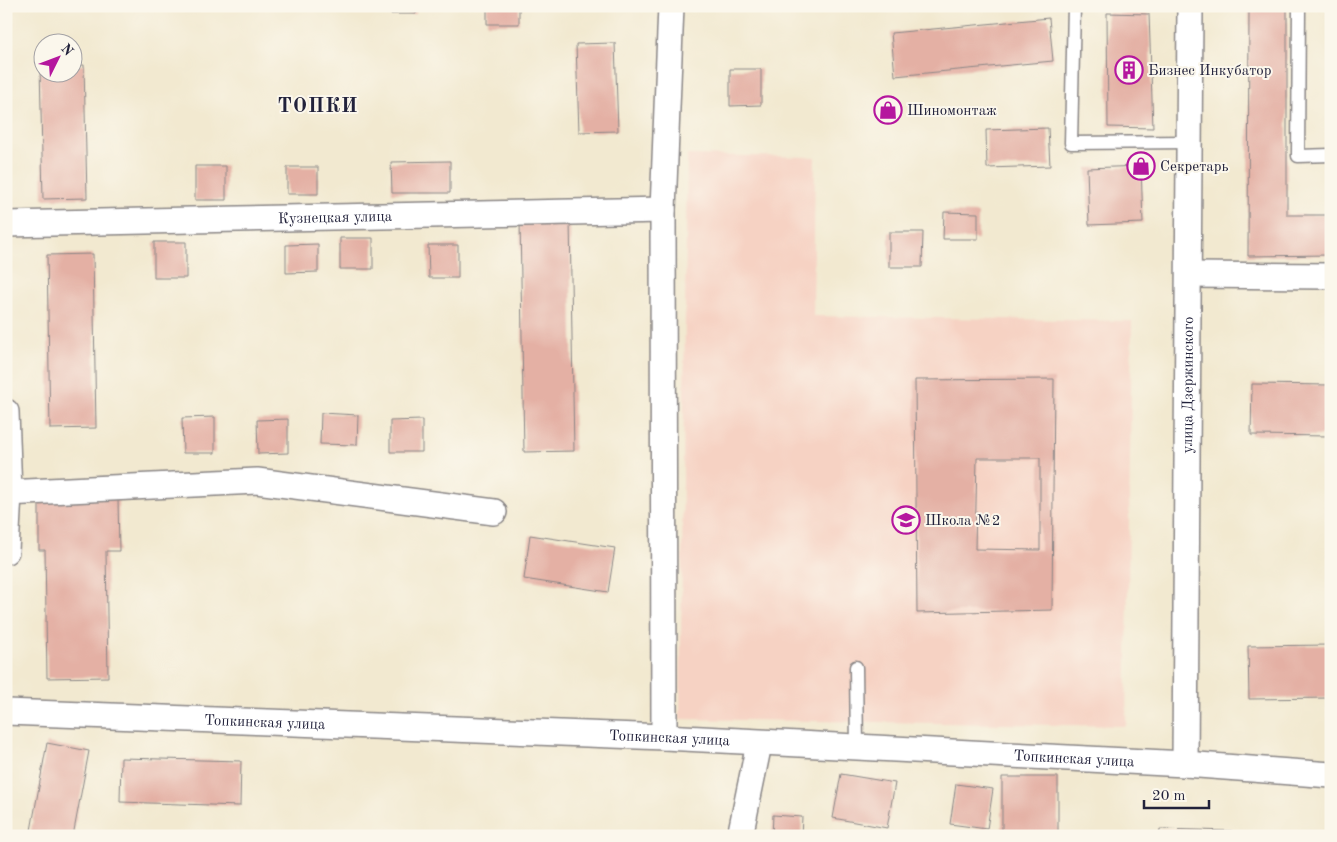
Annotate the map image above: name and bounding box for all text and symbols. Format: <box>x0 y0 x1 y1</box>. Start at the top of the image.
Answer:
north arrow <box>32 32 82 82</box>
text: N <box>58 41 76 59</box>
building icon: Бизнес Инкубатор <box>1114 55 1144 85</box>
place label: Бизнес Инкубатор <box>1148 64 1272 79</box>
shop icon: Шиномонтаж <box>873 95 903 125</box>
district label: ТОПКИ <box>278 97 359 117</box>
place label: Шиномонтаж <box>907 104 997 119</box>
shop icon: Секретарь <box>1126 151 1156 181</box>
place label: Секретарь <box>1160 160 1228 175</box>
street label: Кузнецкая улица <box>278 210 393 227</box>
street label: улица Дзержинского <box>1181 317 1197 453</box>
school or university icon: Школа №2 <box>891 505 921 535</box>
place label: Школа №2 <box>925 514 1000 529</box>
street label: Топкинская улица <box>204 714 326 733</box>
street label: Топкинская улица <box>609 729 731 749</box>
street label: Топкинская улица <box>1013 749 1135 770</box>
scale bar <box>1144 777 1210 809</box>
text: 20 m <box>1152 789 1186 804</box>

